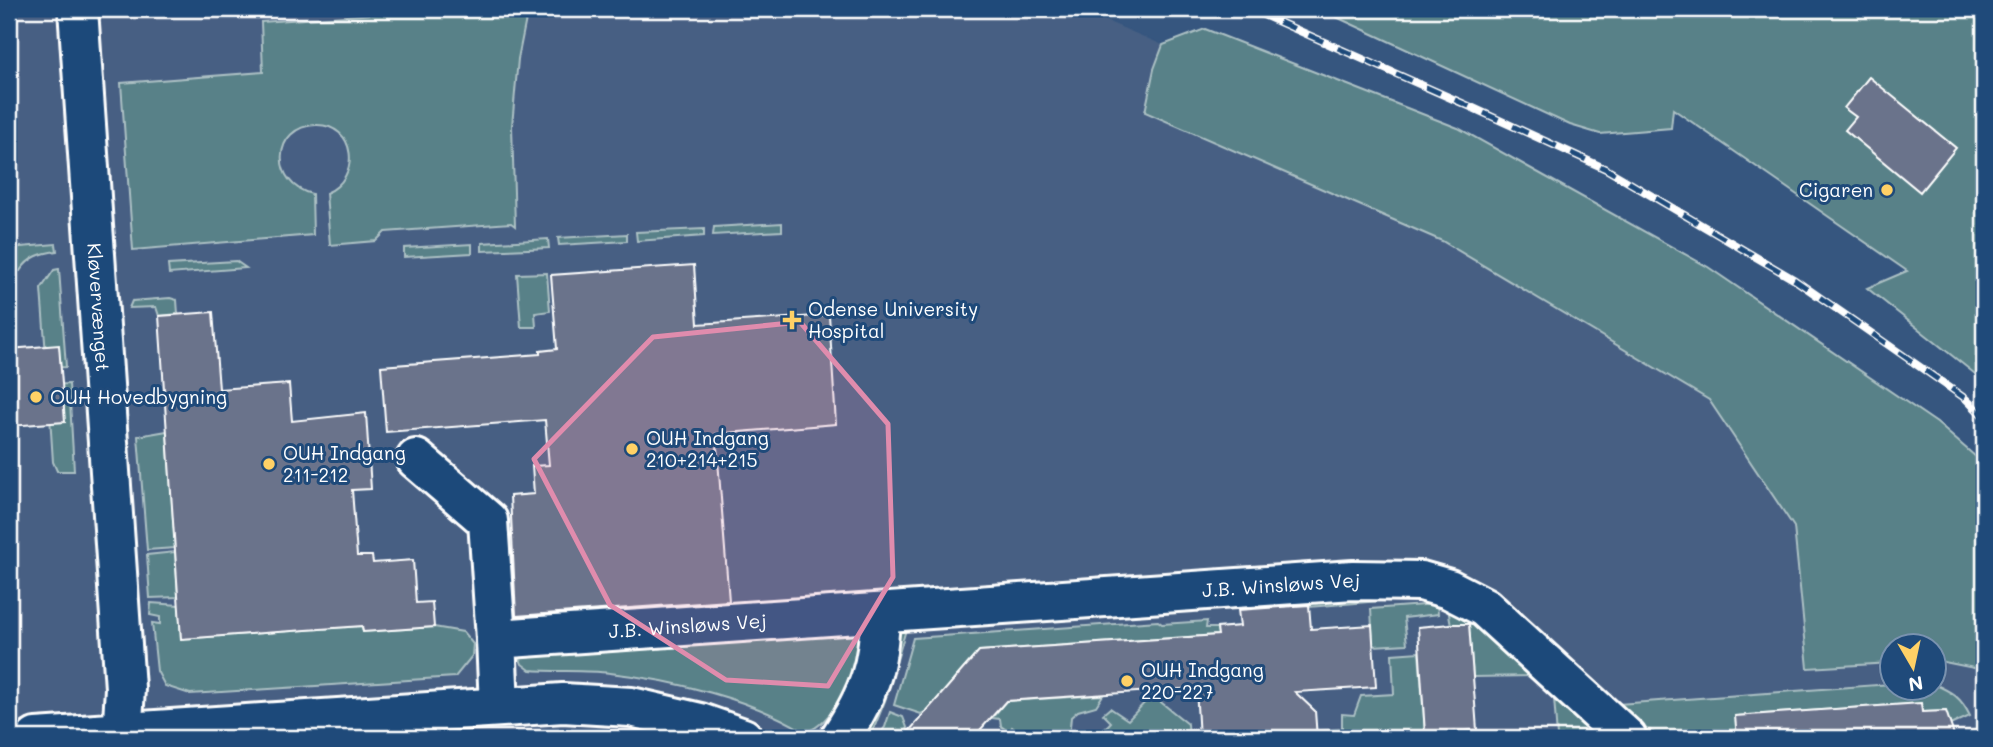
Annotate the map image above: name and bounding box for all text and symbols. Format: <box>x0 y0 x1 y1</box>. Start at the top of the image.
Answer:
place label: Cigaren <box>1799 177 1873 202</box>
marker: Cigaren <box>1879 182 1895 198</box>
street label: Kløvervænget <box>82 242 116 372</box>
place label: Odense University Hospital <box>808 296 978 343</box>
marker: Odense University Hospital <box>782 310 802 330</box>
place label: OUH Hovedbygning <box>50 384 227 409</box>
marker: OUH Hovedbygning <box>28 389 44 405</box>
place label: OUH Indgang 210+214+215 <box>646 425 769 472</box>
place label: OUH Indgang 211-212 <box>283 440 406 487</box>
marker: OUH Indgang 210+214+215 <box>624 441 640 457</box>
marker: OUH Indgang 211-212 <box>261 456 277 472</box>
street label: J.B. Winsløws Vej <box>1201 567 1360 602</box>
street label: J.B. Winsløws Vej <box>608 607 767 643</box>
north arrow <box>1878 632 1948 702</box>
place label: OUH Indgang 220-227 <box>1141 657 1264 704</box>
text: N <box>1907 671 1925 698</box>
marker: OUH Indgang 220-227 <box>1119 673 1135 689</box>

